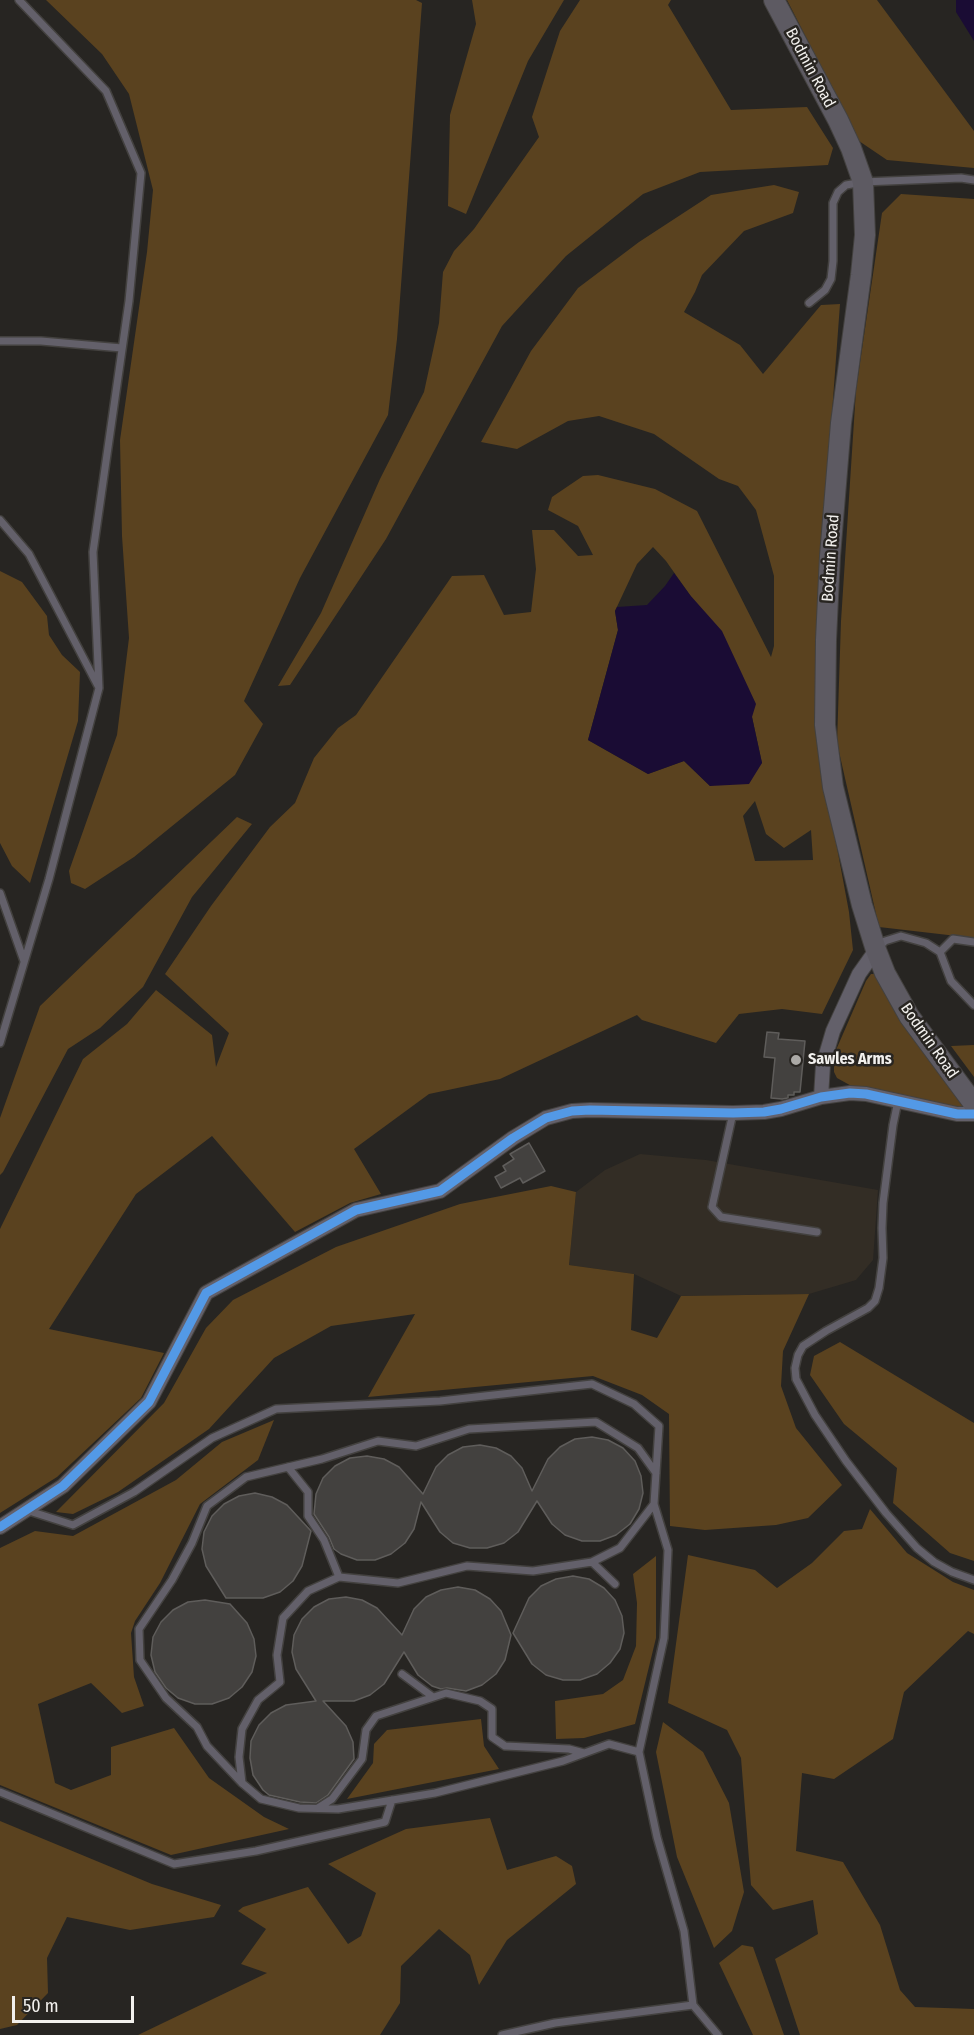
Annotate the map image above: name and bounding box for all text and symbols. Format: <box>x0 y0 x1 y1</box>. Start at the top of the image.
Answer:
street label: Bodmin Road <box>781 25 839 111</box>
street label: Bodmin Road <box>818 514 844 602</box>
street label: Bodmin Road <box>896 1000 962 1082</box>
place label: Sawles Arms <box>808 1050 892 1070</box>
marker: Sawles Arms <box>789 1053 803 1067</box>
scale bar <box>15 1984 136 2022</box>
text: 50 m <box>23 1995 59 2017</box>

